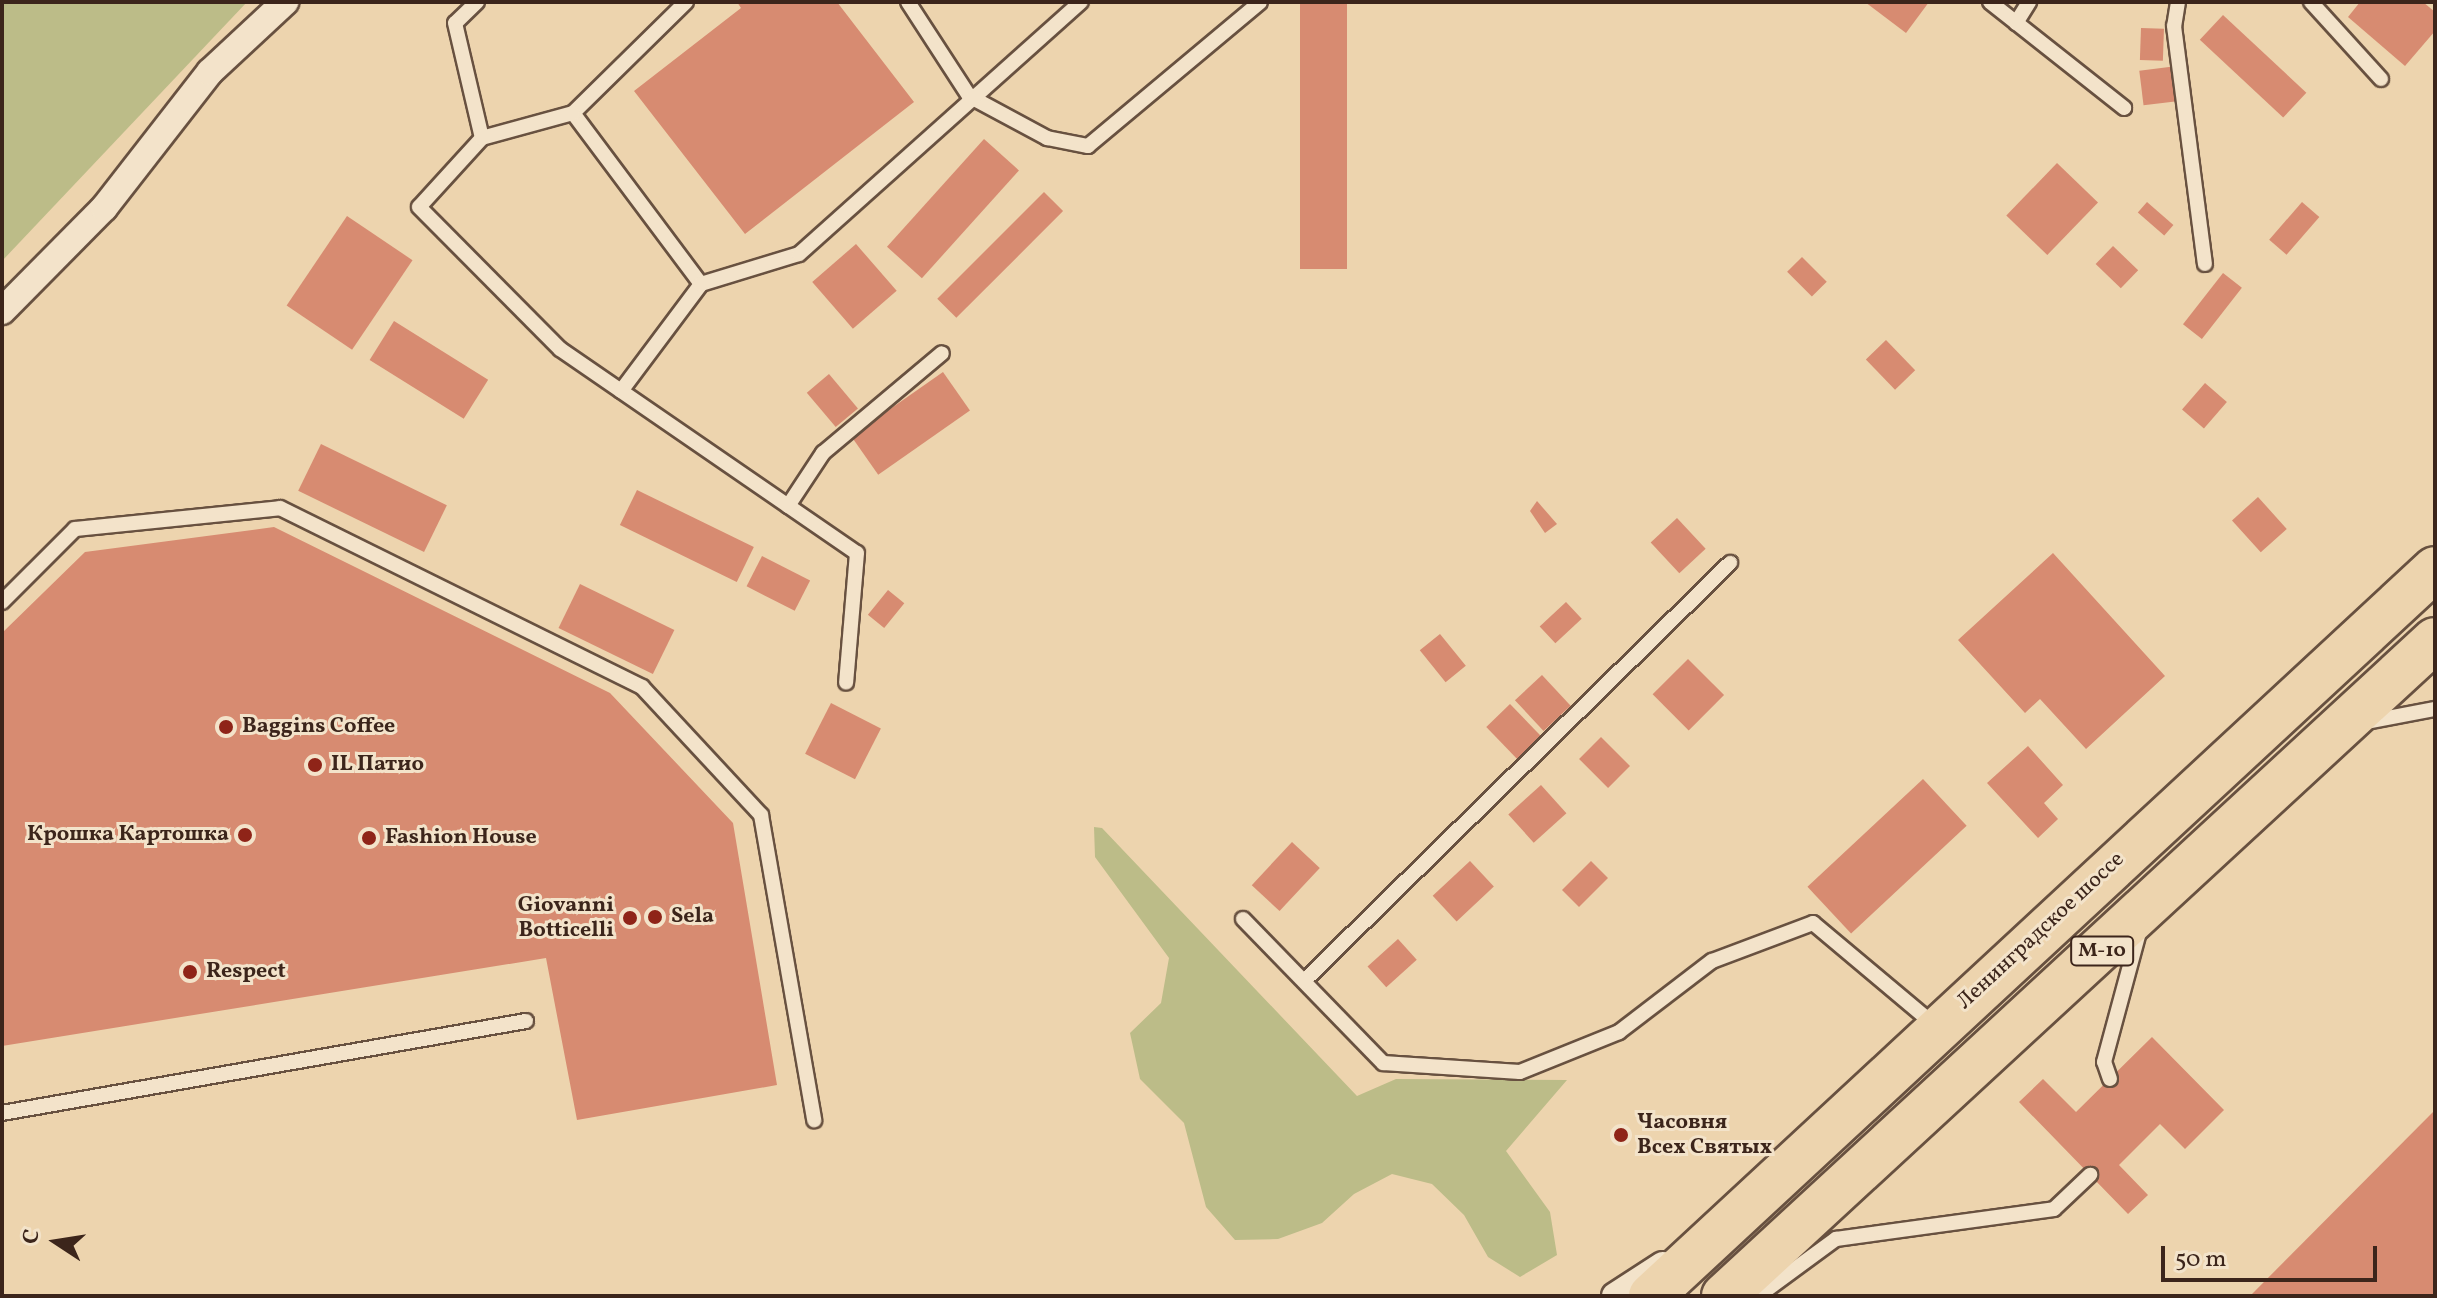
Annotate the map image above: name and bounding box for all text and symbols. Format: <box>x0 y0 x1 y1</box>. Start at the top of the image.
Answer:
place label: Baggins Coffee <box>242 714 395 740</box>
marker: Baggins Coffee <box>217 718 235 736</box>
place label: IL Патио <box>331 752 424 778</box>
marker: IL Патио <box>306 756 324 774</box>
place label: Крошка Картошка <box>27 822 229 848</box>
place label: Fashion House <box>385 825 537 851</box>
marker: Крошка Картошка <box>236 826 254 844</box>
marker: Fashion House <box>360 829 378 847</box>
street label: Ленинградское шоссе <box>1952 847 2130 1015</box>
place label: Giovanni Botticelli <box>518 892 614 944</box>
place label: Sela <box>671 904 714 930</box>
marker: Sela <box>646 908 664 926</box>
marker: Giovanni Botticelli <box>621 909 639 927</box>
road number: М-10 <box>2070 935 2134 967</box>
place label: Respect <box>206 959 286 985</box>
marker: Respect <box>181 963 199 981</box>
place label: Часовня Всех Святых <box>1637 1109 1772 1160</box>
marker: Часовня Всех Святых <box>1612 1126 1630 1144</box>
north arrow <box>16 1202 96 1282</box>
text: С <box>15 1227 49 1247</box>
scale bar <box>2165 1230 2381 1280</box>
text: 50 m <box>2175 1243 2227 1277</box>

